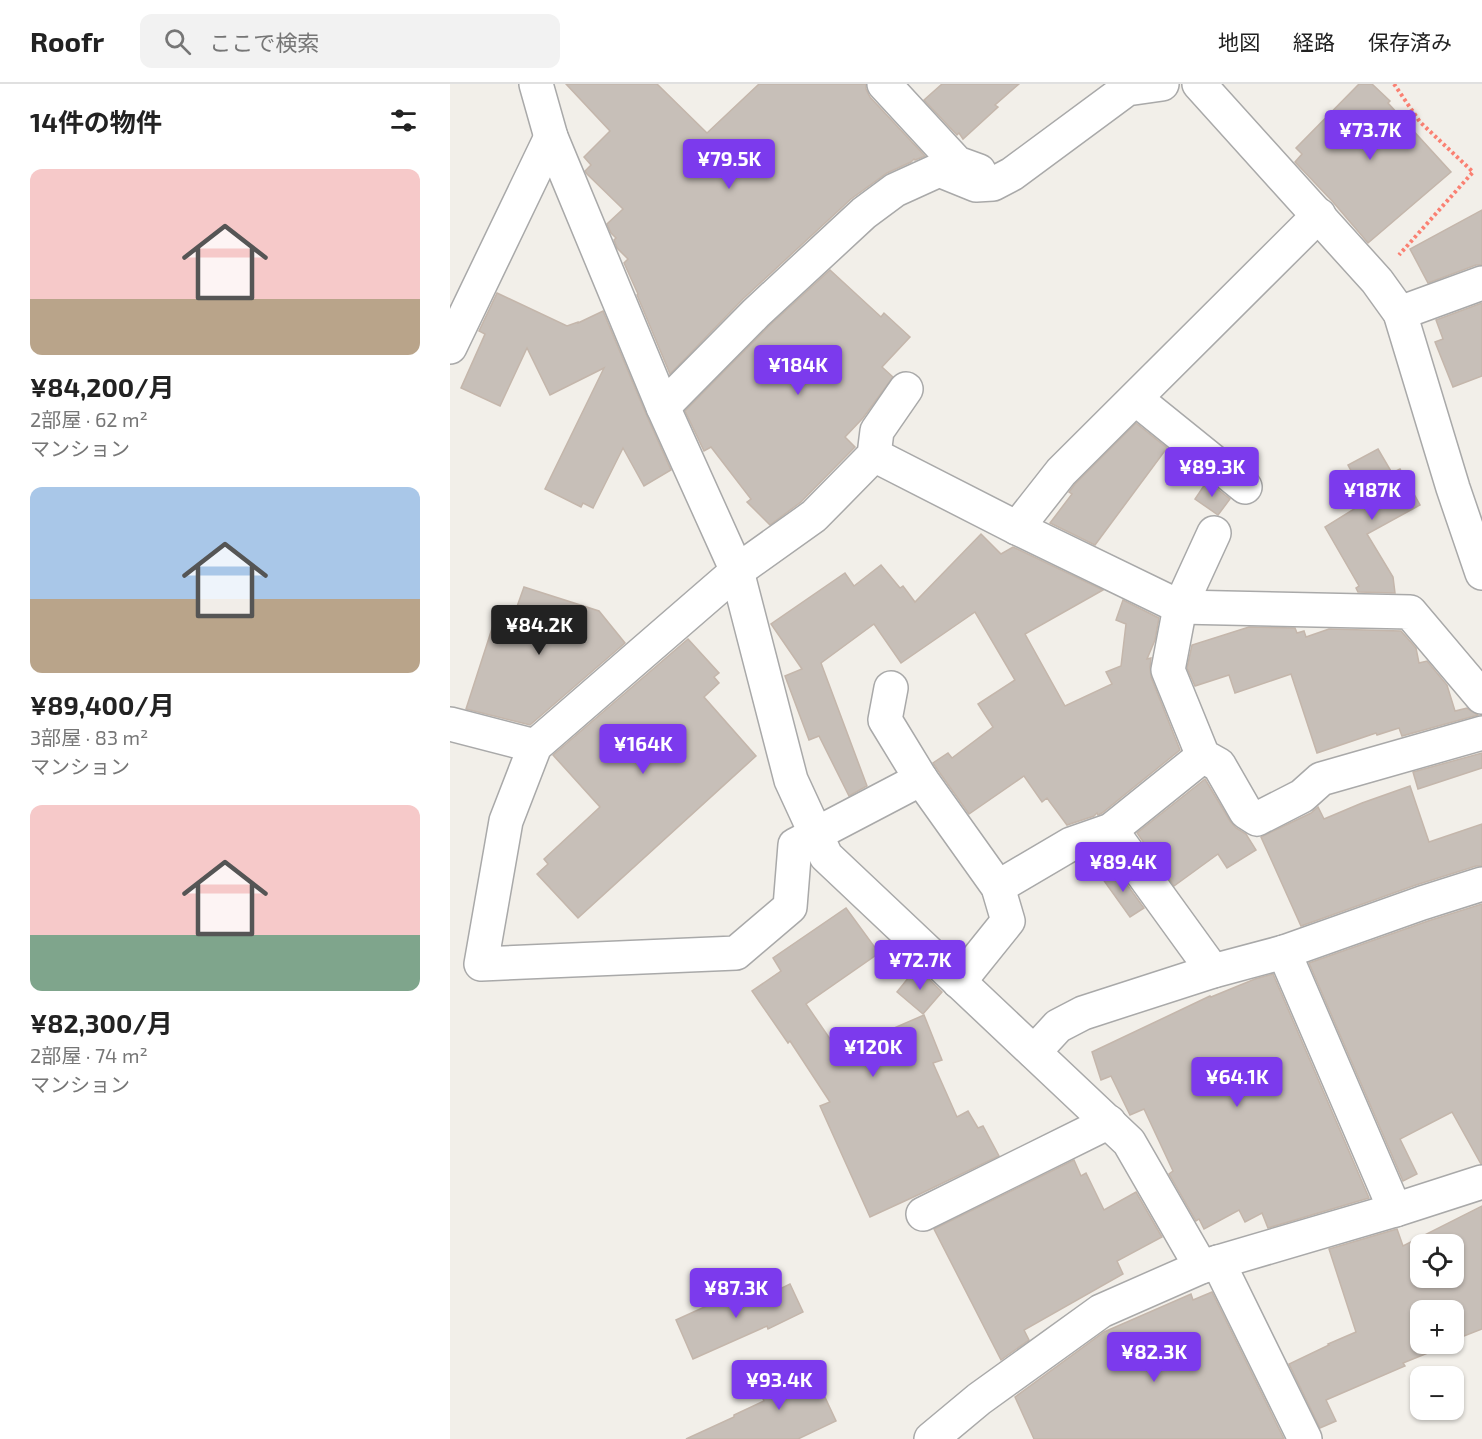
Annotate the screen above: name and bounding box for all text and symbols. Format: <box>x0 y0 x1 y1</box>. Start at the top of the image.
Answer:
search box <box>140 14 560 68</box>
text: Roofr <box>30 24 104 58</box>
icon: search <box>161 25 194 58</box>
text: ここで検索 <box>209 29 319 55</box>
text: 地図 <box>1218 29 1260 54</box>
text: 経路 <box>1293 29 1335 54</box>
text: 保存済み <box>1368 29 1452 54</box>
icon: filters <box>387 104 420 137</box>
text: 14件の物件 <box>30 106 162 137</box>
pin: ¥73.7K <box>1321 110 1419 161</box>
text: ¥73.7K <box>1339 117 1401 141</box>
pin: ¥79.5K <box>680 139 778 190</box>
text: ¥79.5K <box>697 146 761 170</box>
icon: home <box>171 208 279 316</box>
pin: ¥184K <box>756 345 840 396</box>
text: ¥184K <box>768 352 828 376</box>
text: ¥84,200/月 <box>30 371 175 402</box>
text: 2部屋 · 62 m² <box>30 407 148 431</box>
text: マンション <box>30 436 130 460</box>
pin: ¥89.3K <box>1163 447 1261 498</box>
text: ¥89.3K <box>1179 454 1245 478</box>
pin: ¥187K <box>1330 470 1414 521</box>
text: ¥187K <box>1343 477 1401 501</box>
icon: home <box>171 526 279 634</box>
pin: ¥84.2K <box>490 605 588 656</box>
text: ¥84.2K <box>505 612 573 636</box>
text: ¥89,400/月 <box>30 689 175 720</box>
pin: ¥164K <box>601 724 685 775</box>
text: 3部屋 · 83 m² <box>30 725 148 749</box>
text: ¥164K <box>613 731 673 755</box>
text: マンション <box>30 754 130 778</box>
pin: ¥89.4K <box>1074 842 1172 893</box>
icon: home <box>171 844 279 952</box>
text: ¥89.4K <box>1089 849 1157 873</box>
pin: ¥72.7K <box>871 940 969 991</box>
text: ¥72.7K <box>889 947 951 971</box>
text: ¥82,300/月 <box>30 1007 173 1038</box>
pin: ¥120K <box>831 1027 915 1078</box>
text: ¥120K <box>844 1034 902 1058</box>
text: 2部屋 · 74 m² <box>30 1043 148 1067</box>
pin: ¥64.1K <box>1188 1057 1286 1108</box>
text: ¥64.1K <box>1205 1064 1269 1088</box>
text: マンション <box>30 1072 130 1096</box>
map controls <box>1410 1234 1464 1420</box>
button: locate <box>1410 1234 1464 1288</box>
pin: ¥87.3K <box>687 1268 785 1319</box>
text: ¥87.3K <box>704 1275 768 1299</box>
button: + <box>1410 1300 1464 1354</box>
pin: ¥82.3K <box>1105 1332 1203 1383</box>
text: ¥82.3K <box>1121 1339 1187 1363</box>
pin: ¥93.4K <box>730 1360 828 1411</box>
button: − <box>1410 1366 1464 1420</box>
text: ¥93.4K <box>746 1367 812 1391</box>

